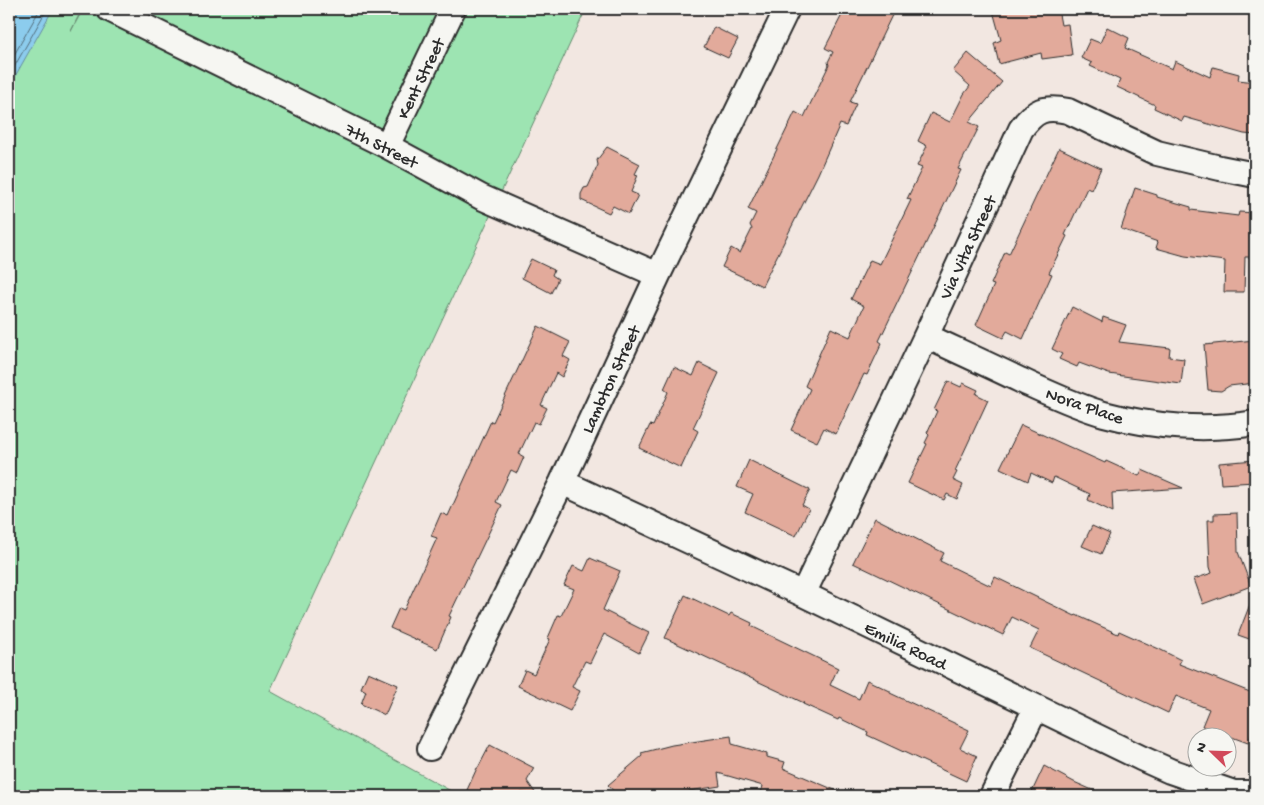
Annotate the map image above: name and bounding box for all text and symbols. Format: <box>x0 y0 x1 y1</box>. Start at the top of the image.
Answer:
street label: Kent Street <box>394 34 452 123</box>
street label: 7th Street <box>340 120 422 175</box>
street label: Via Vita Street <box>936 192 1003 304</box>
street label: Lambton Street <box>578 321 647 437</box>
street label: Nora Place <box>1042 384 1127 431</box>
street label: Emilia Road <box>860 618 951 677</box>
north arrow <box>1186 728 1236 778</box>
text: N <box>1193 740 1212 755</box>

